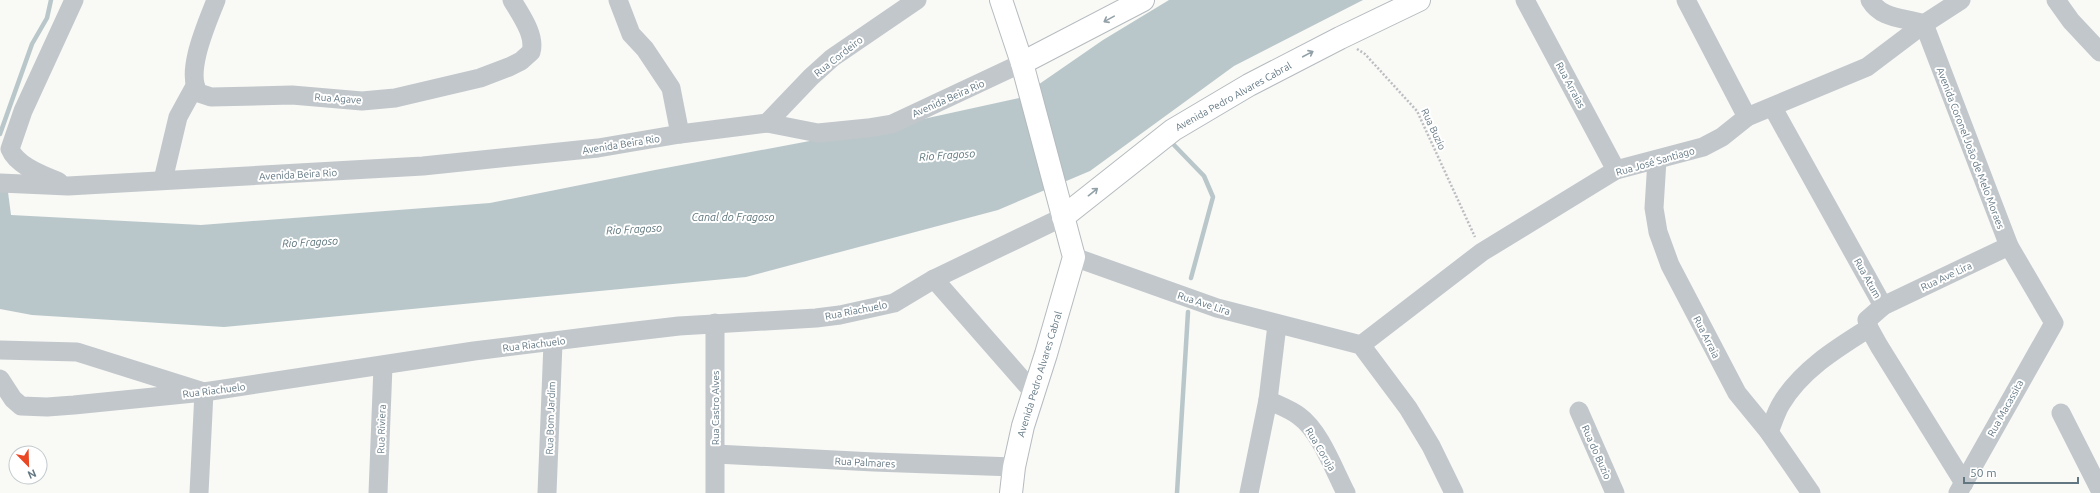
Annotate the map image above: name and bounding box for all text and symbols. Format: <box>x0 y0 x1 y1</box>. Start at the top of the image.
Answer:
one-way arrow <box>1103 15 1115 23</box>
street label: Rua Cordeiro <box>812 34 865 79</box>
one-way arrow <box>1302 50 1314 58</box>
street label: Avenida Pedro Alvares Cabral <box>1173 60 1294 133</box>
street label: Rua Arraias <box>1554 60 1587 110</box>
street label: Avenida Coronel João de Melo Moraes <box>1935 66 2006 230</box>
street label: Avenida Beira Rio <box>910 77 986 119</box>
street label: Rua Agave <box>314 91 362 106</box>
street label: Rua Buzio <box>1419 107 1448 152</box>
street label: Avenida Beira Rio <box>582 133 661 156</box>
street label: Rua José Santiago <box>1614 145 1696 178</box>
water label: Rio Fragoso <box>919 147 976 163</box>
street label: Avenida Beira Rio <box>259 167 338 182</box>
one-way arrow <box>1088 188 1099 197</box>
water label: Canal do Fragoso <box>691 211 775 223</box>
water label: Rio Fragoso <box>606 222 662 236</box>
water label: Rio Fragoso <box>282 235 338 249</box>
street label: Rua Atum <box>1852 256 1883 300</box>
street label: Rua Ave Lira <box>1919 260 1973 293</box>
street label: Rua Ave Lira <box>1176 290 1232 317</box>
street label: Rua Riachuelo <box>824 299 888 322</box>
street label: Avenida Pedro Alvares Cabral <box>1015 310 1064 438</box>
street label: Rua Arraia <box>1691 314 1722 360</box>
street label: Rua Riachuelo <box>502 335 566 354</box>
street label: Rua Castro Alves <box>710 371 721 445</box>
street label: Rua Macassita <box>1985 378 2026 439</box>
street label: Rua Riachuelo <box>182 381 246 400</box>
street label: Rua Bom Jardim <box>544 381 557 455</box>
street label: Rua Riviera <box>375 404 388 454</box>
street label: Rua do Buzio <box>1580 423 1613 481</box>
street label: Rua Coruja <box>1303 426 1338 473</box>
north arrow <box>8 445 48 485</box>
street label: Rua Palmares <box>835 455 895 470</box>
scale bar <box>1964 459 2078 485</box>
text: 50 m <box>1970 466 1997 479</box>
text: N <box>26 467 38 481</box>

